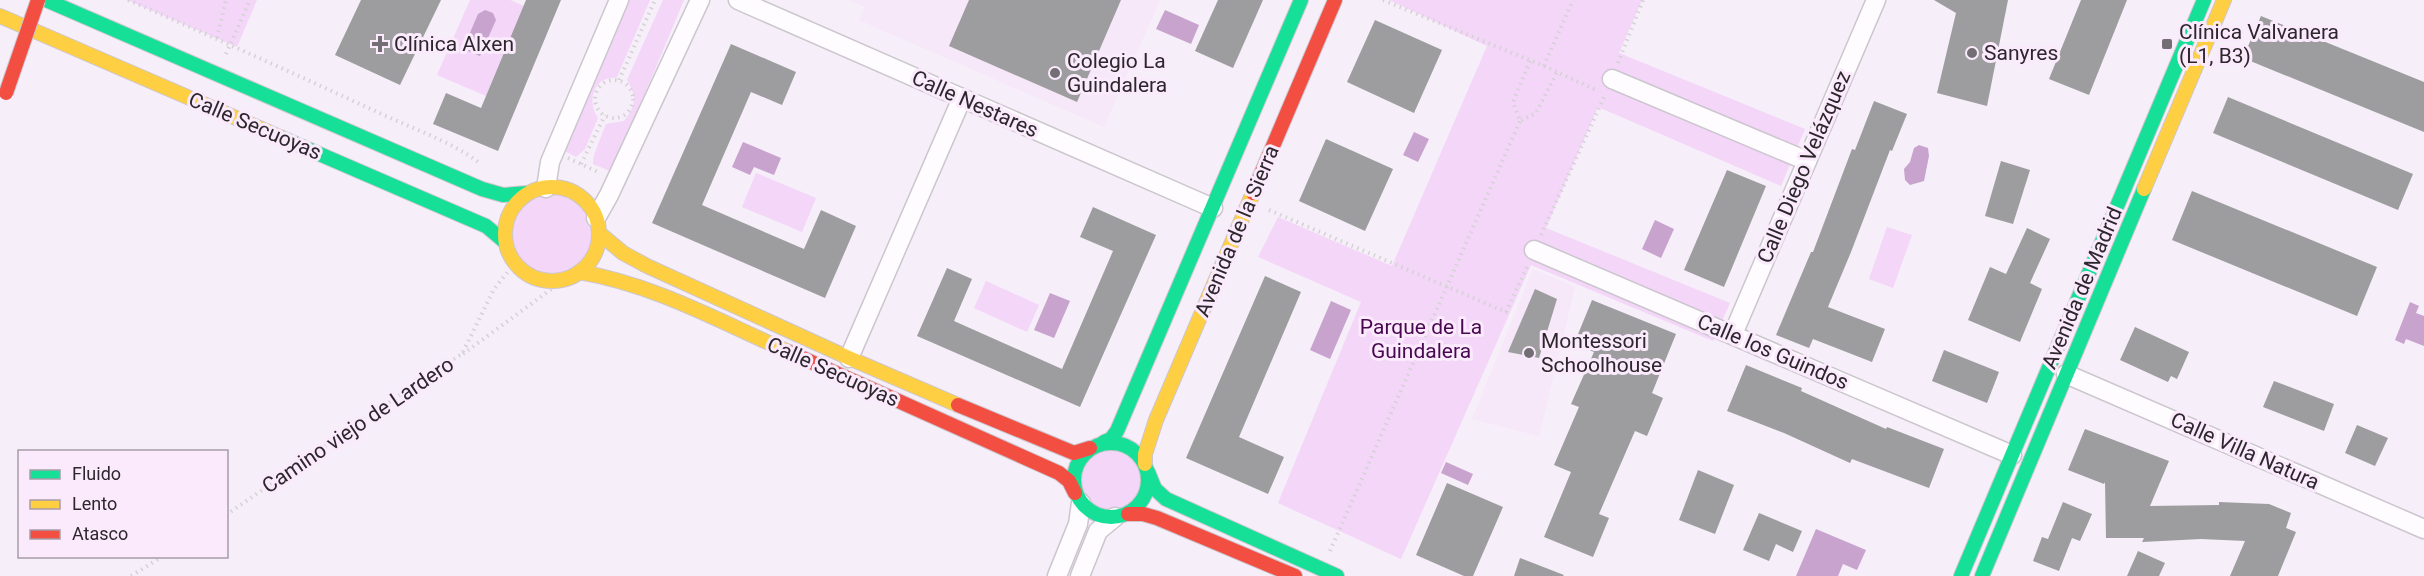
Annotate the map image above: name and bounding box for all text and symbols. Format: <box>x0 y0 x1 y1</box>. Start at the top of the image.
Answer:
place label: Clínica Valvanera (L1, B3) <box>2179 20 2339 68</box>
place label: Clínica Alxen <box>394 32 514 56</box>
marker: Clínica Alxen <box>371 35 389 53</box>
marker: Clínica Valvanera (L1, B3) <box>2160 37 2174 51</box>
place label: Sanyres <box>1984 41 2058 65</box>
marker: Sanyres <box>1965 46 1979 60</box>
place label: Colegio La Guindalera <box>1067 49 1167 97</box>
street label: Calle Nestares <box>908 65 1042 143</box>
marker: Colegio La Guindalera <box>1048 66 1062 80</box>
street label: Calle Diego Velázquez <box>1753 67 1855 267</box>
street label: Calle Secuoyas <box>185 87 325 165</box>
street label: Avenida de la Sierra <box>1190 142 1284 320</box>
street label: Avenida de Madrid <box>2037 204 2127 372</box>
street label: Calle los Guindos <box>1694 309 1852 395</box>
park label: Parque de La Guindalera <box>1360 315 1482 363</box>
place label: Montessori Schoolhouse <box>1541 329 1662 377</box>
street label: Calle Secuoyas <box>763 332 903 412</box>
marker: Montessori Schoolhouse <box>1522 346 1536 360</box>
street label: Camino viejo de Lardero <box>258 352 458 498</box>
street label: Calle Villa Natura <box>2167 408 2323 494</box>
legend <box>18 450 228 558</box>
text: Fluido <box>72 463 121 484</box>
text: Lento <box>72 493 117 514</box>
text: Atasco <box>72 523 128 544</box>

